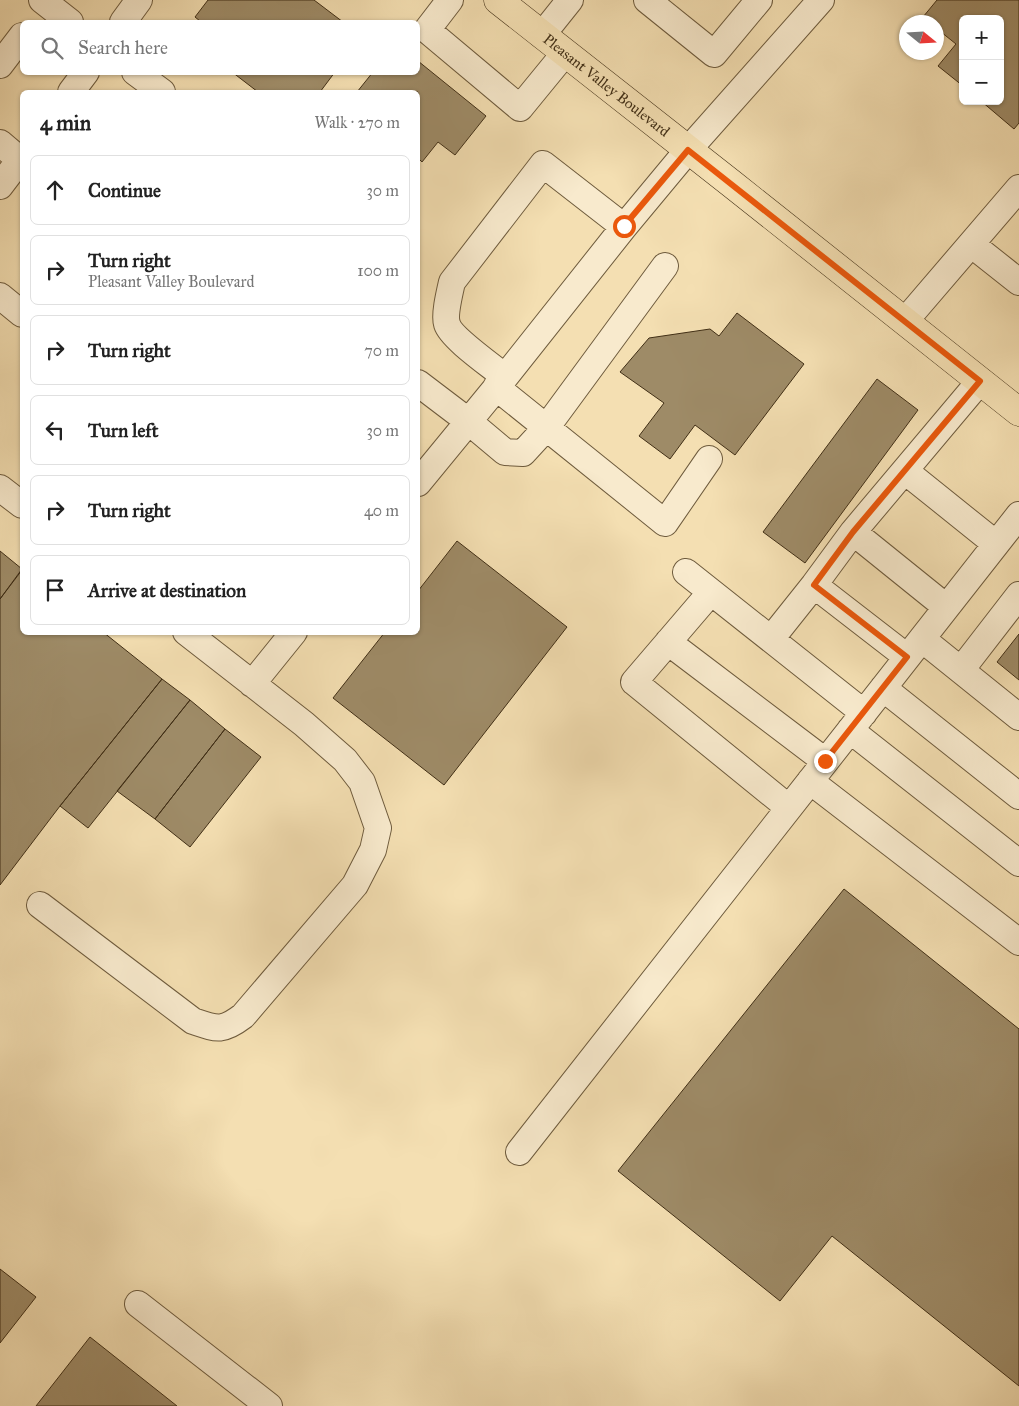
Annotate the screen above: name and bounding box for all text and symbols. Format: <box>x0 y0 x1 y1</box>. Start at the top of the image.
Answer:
north arrow <box>899 15 944 60</box>
map controls <box>959 15 1004 105</box>
button: + <box>959 15 1004 60</box>
search box <box>20 20 420 75</box>
street label: Pleasant Valley Boulevard <box>540 30 674 141</box>
icon: search <box>38 34 66 62</box>
text: Search here <box>78 36 168 59</box>
button: − <box>959 60 1004 105</box>
text: 4 min <box>40 110 91 136</box>
text: Walk · 270 m <box>314 113 400 132</box>
icon: ahead <box>41 176 69 204</box>
text: Continue <box>88 179 161 202</box>
text: 30 m <box>366 181 399 200</box>
route start <box>613 215 636 238</box>
text: Turn right <box>88 249 171 272</box>
icon: right <box>41 256 69 284</box>
text: 100 m <box>357 261 399 280</box>
text: Pleasant Valley Boulevard <box>88 272 254 291</box>
icon: right <box>41 336 69 364</box>
text: Turn right <box>88 339 171 362</box>
text: 70 m <box>364 341 399 360</box>
icon: left <box>41 416 69 444</box>
text: Turn left <box>88 419 158 442</box>
text: 30 m <box>366 421 399 440</box>
icon: right <box>41 496 69 524</box>
text: Turn right <box>88 499 171 522</box>
text: 40 m <box>364 501 399 520</box>
icon: arrive <box>41 576 69 604</box>
text: Arrive at destination <box>88 579 246 602</box>
route end <box>814 750 837 773</box>

